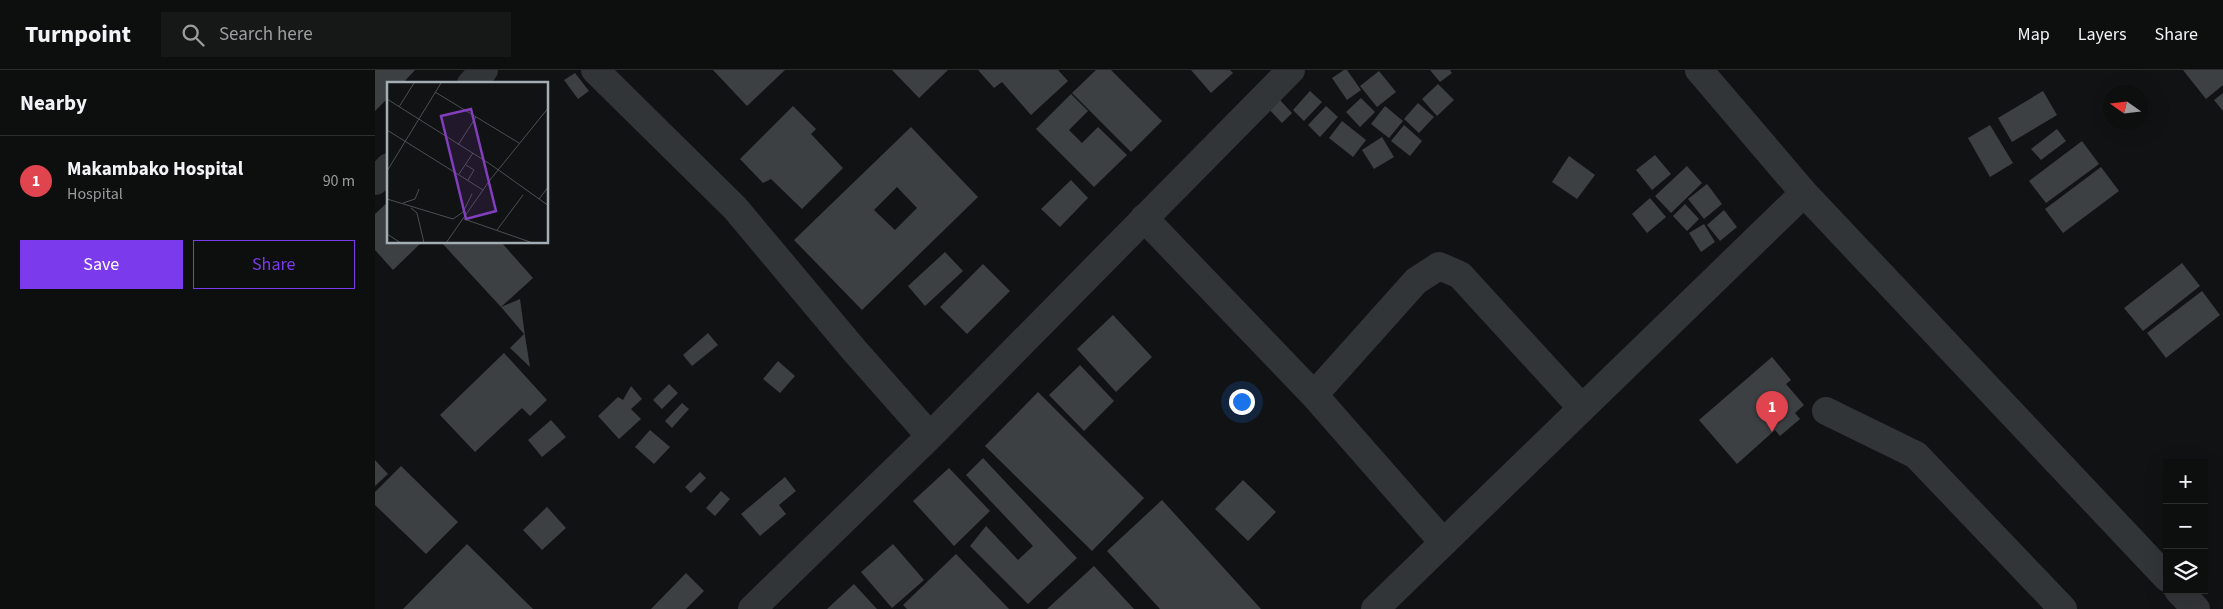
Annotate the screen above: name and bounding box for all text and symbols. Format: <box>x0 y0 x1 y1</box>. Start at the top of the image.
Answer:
search box <box>161 12 511 57</box>
text: Turnpoint <box>25 17 131 52</box>
icon: search <box>179 21 207 49</box>
text: Search here <box>219 21 313 48</box>
text: Map <box>2018 22 2050 47</box>
text: Layers <box>2078 22 2127 47</box>
text: Share <box>2155 22 2198 47</box>
inset map <box>387 82 549 244</box>
north arrow <box>2103 85 2148 130</box>
text: Nearby <box>20 88 87 118</box>
text: Makambako Hospital <box>67 156 243 183</box>
text: 1 <box>32 170 40 192</box>
text: 90 m <box>323 170 355 192</box>
text: Hospital <box>67 183 123 205</box>
button: Save <box>20 240 183 289</box>
button: Share <box>193 240 355 289</box>
your location <box>1229 389 1255 415</box>
pin: 1 <box>1756 391 1788 432</box>
map controls <box>2163 459 2208 594</box>
button: + <box>2163 459 2208 504</box>
button: − <box>2163 504 2208 549</box>
button: layers <box>2163 549 2208 594</box>

